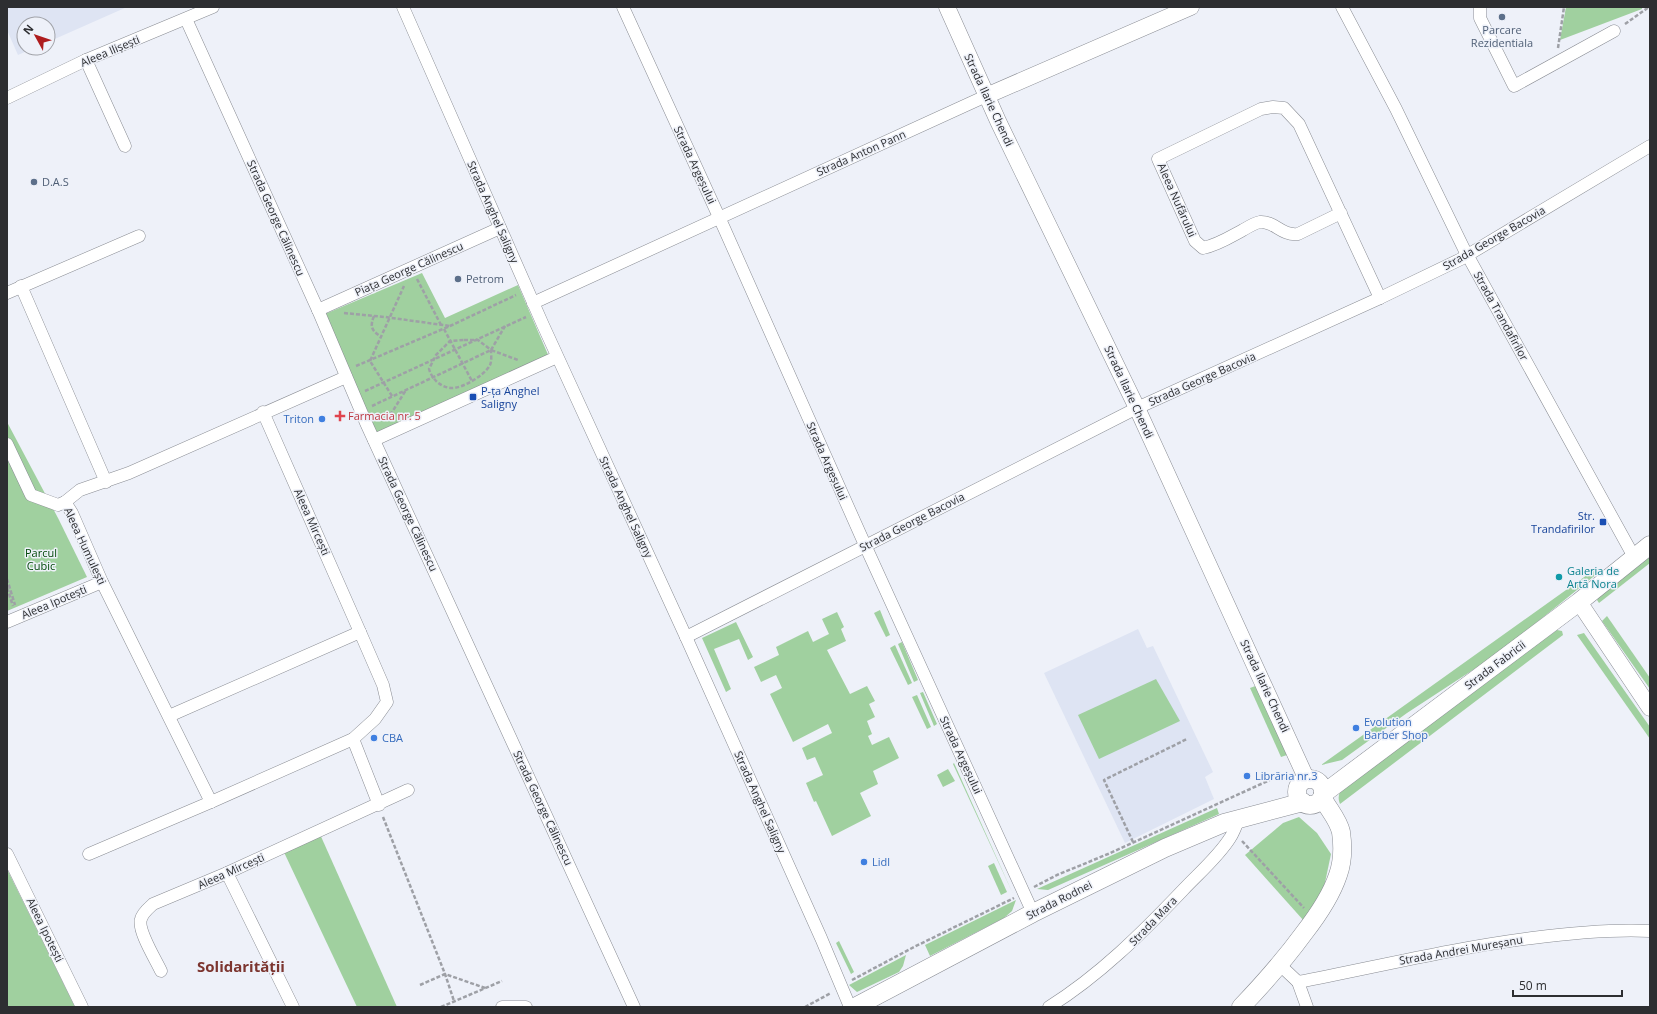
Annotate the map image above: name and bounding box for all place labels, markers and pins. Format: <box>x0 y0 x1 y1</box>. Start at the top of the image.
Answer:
marker: Parcare Rezidentiala <box>1497 12 1507 22</box>
place label: Parcare Rezidentiala <box>1471 22 1533 50</box>
place label: D.A.S <box>42 174 69 189</box>
marker: D.A.S <box>29 177 39 187</box>
place label: Petrom <box>466 271 504 286</box>
marker: Petrom <box>453 274 463 284</box>
place label: P-ța Anghel Saligny <box>481 383 539 411</box>
marker: P-ța Anghel Saligny <box>468 392 478 402</box>
place label: Farmacia nr. 5 <box>348 408 421 423</box>
place label: Triton <box>283 411 314 426</box>
marker: Farmacia nr. 5 <box>335 411 345 421</box>
marker: Triton <box>317 414 327 424</box>
place label: Str. Trandafirilor <box>1531 508 1595 536</box>
marker: Str. Trandafirilor <box>1598 517 1608 527</box>
place label: Galeria de Artă Nora <box>1567 563 1619 591</box>
marker: Galeria de Artă Nora <box>1554 572 1564 582</box>
place label: Evolution Barber Shop <box>1364 714 1428 742</box>
marker: Evolution Barber Shop <box>1351 723 1361 733</box>
place label: CBA <box>382 730 403 745</box>
marker: CBA <box>369 733 379 743</box>
place label: Librăria nr.3 <box>1255 768 1318 783</box>
marker: Librăria nr.3 <box>1242 771 1252 781</box>
place label: Lidl <box>872 854 890 869</box>
marker: Lidl <box>859 857 869 867</box>

